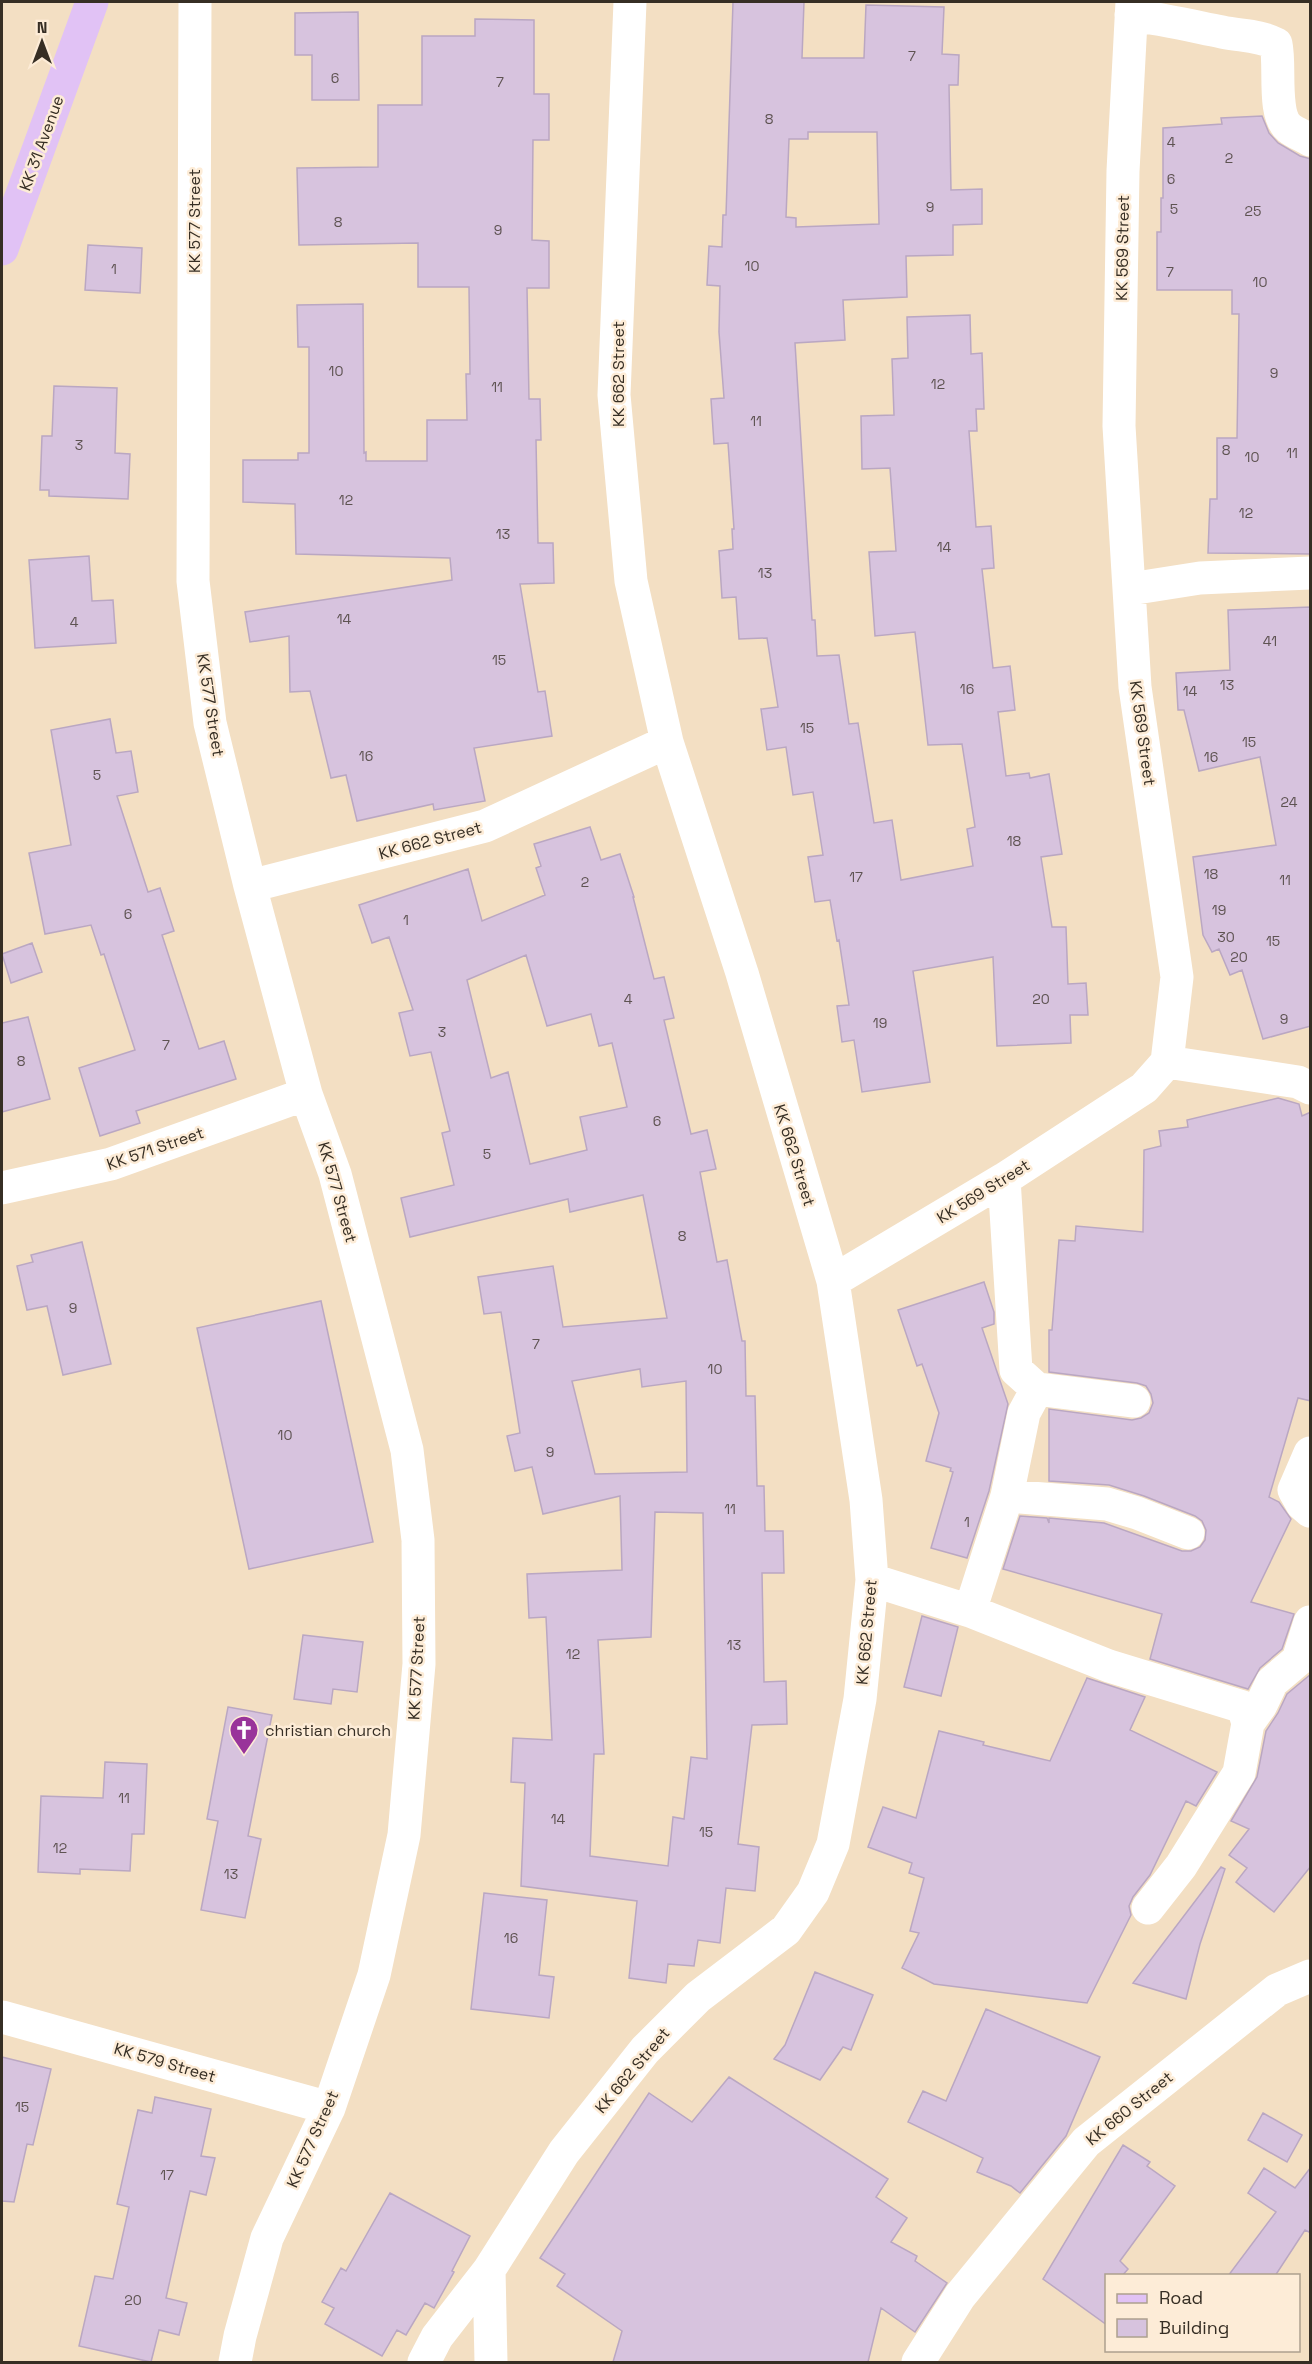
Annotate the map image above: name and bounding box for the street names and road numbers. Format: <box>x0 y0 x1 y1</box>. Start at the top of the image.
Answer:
street label: KK 31 Avenue <box>14 93 68 194</box>
street label: KK 577 Street <box>184 169 205 273</box>
street label: KK 569 Street <box>1111 195 1134 301</box>
street label: KK 662 Street <box>608 321 629 427</box>
street label: KK 577 Street <box>192 652 229 758</box>
street label: KK 569 Street <box>1125 679 1160 787</box>
street label: KK 662 Street <box>376 817 484 864</box>
street label: KK 662 Street <box>769 1101 820 1209</box>
street label: KK 571 Street <box>104 1122 207 1175</box>
street label: KK 577 Street <box>313 1139 362 1245</box>
street label: KK 569 Street <box>933 1154 1034 1228</box>
street label: KK 662 Street <box>851 1578 882 1686</box>
street label: KK 577 Street <box>403 1616 430 1721</box>
street label: KK 662 Street <box>590 2023 674 2118</box>
street label: KK 579 Street <box>112 2038 218 2087</box>
street label: KK 660 Street <box>1081 2067 1177 2150</box>
street label: KK 577 Street <box>282 2087 343 2191</box>

